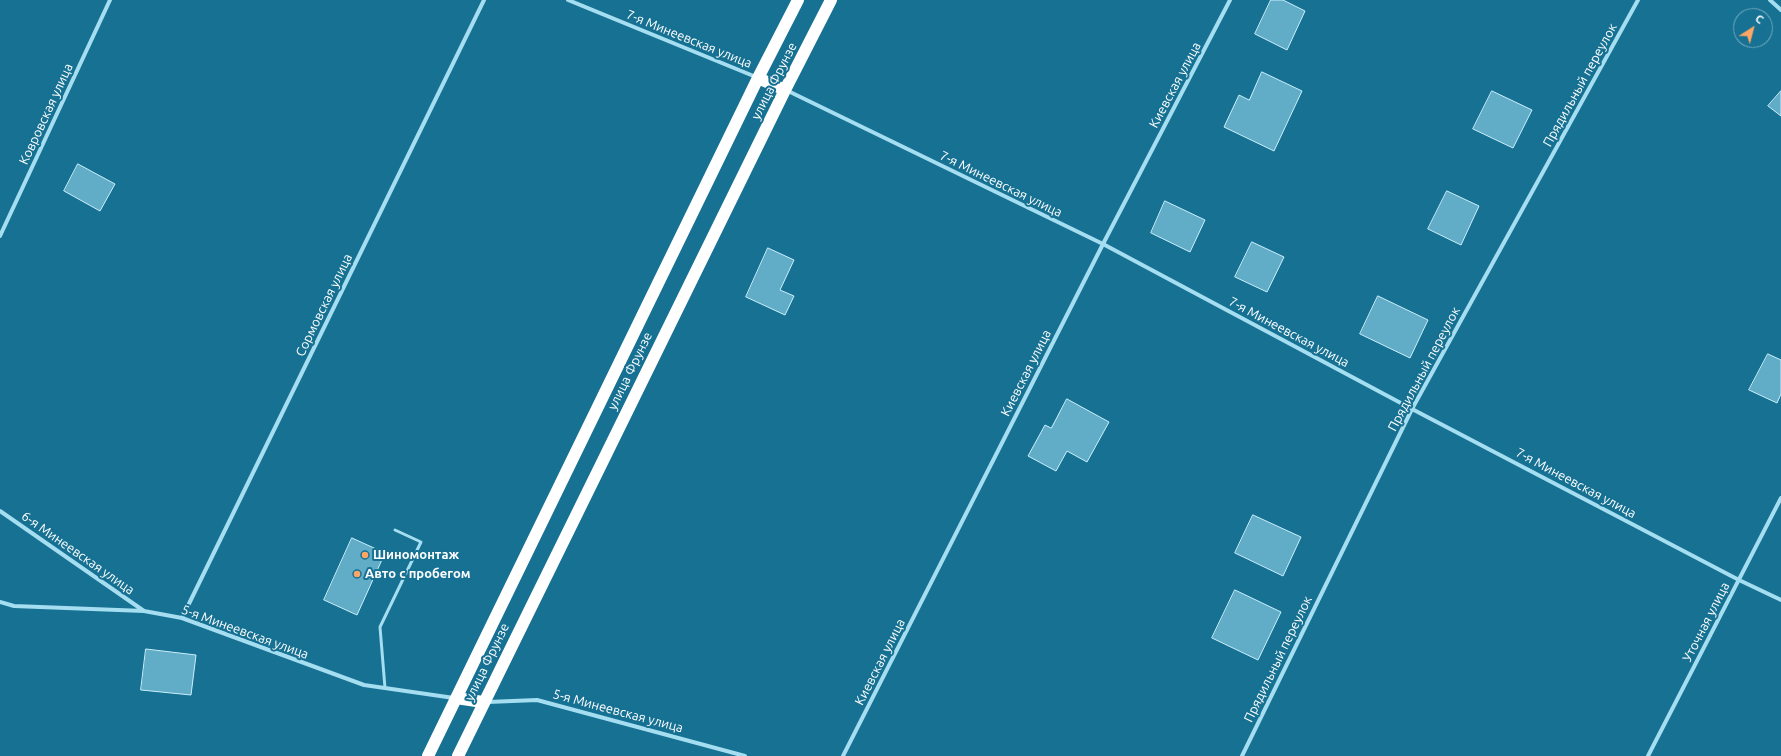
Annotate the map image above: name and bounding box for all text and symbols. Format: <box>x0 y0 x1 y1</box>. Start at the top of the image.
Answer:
street label: 7-я Минеевская улица <box>624 7 754 71</box>
north arrow <box>1733 8 1773 48</box>
text: С <box>1753 12 1766 26</box>
street label: Прядильный переулок <box>1540 21 1620 149</box>
street label: Киевская улица <box>1146 39 1204 131</box>
street label: улица Фрунзе <box>748 40 800 122</box>
street label: Ковровская улица <box>16 61 76 167</box>
street label: 7-я Минеевская улица <box>937 148 1065 220</box>
street label: Сормовская улица <box>292 251 356 359</box>
street label: 7-я Минеевская улица <box>1226 294 1352 370</box>
street label: Прядильный переулок <box>1385 304 1463 434</box>
street label: Киевская улица <box>998 327 1054 419</box>
street label: улица Фрунзе <box>604 330 656 412</box>
street label: 7-я Минеевская улица <box>1513 445 1639 521</box>
street label: 6-я Минеевская улица <box>19 508 137 598</box>
place label: Шиномонтаж <box>373 547 459 563</box>
marker: Шиномонтаж <box>360 550 370 560</box>
place label: Авто с пробегом <box>365 566 471 582</box>
marker: Авто с пробегом <box>352 569 362 579</box>
street label: Уточная улица <box>1679 580 1733 664</box>
street label: Прядильный переулок <box>1241 593 1315 725</box>
street label: 5-я Минеевская улица <box>179 602 311 662</box>
street label: Киевская улица <box>852 616 908 708</box>
street label: улица Фрунзе <box>461 621 513 703</box>
street label: 5-я Минеевская улица <box>551 686 685 736</box>

